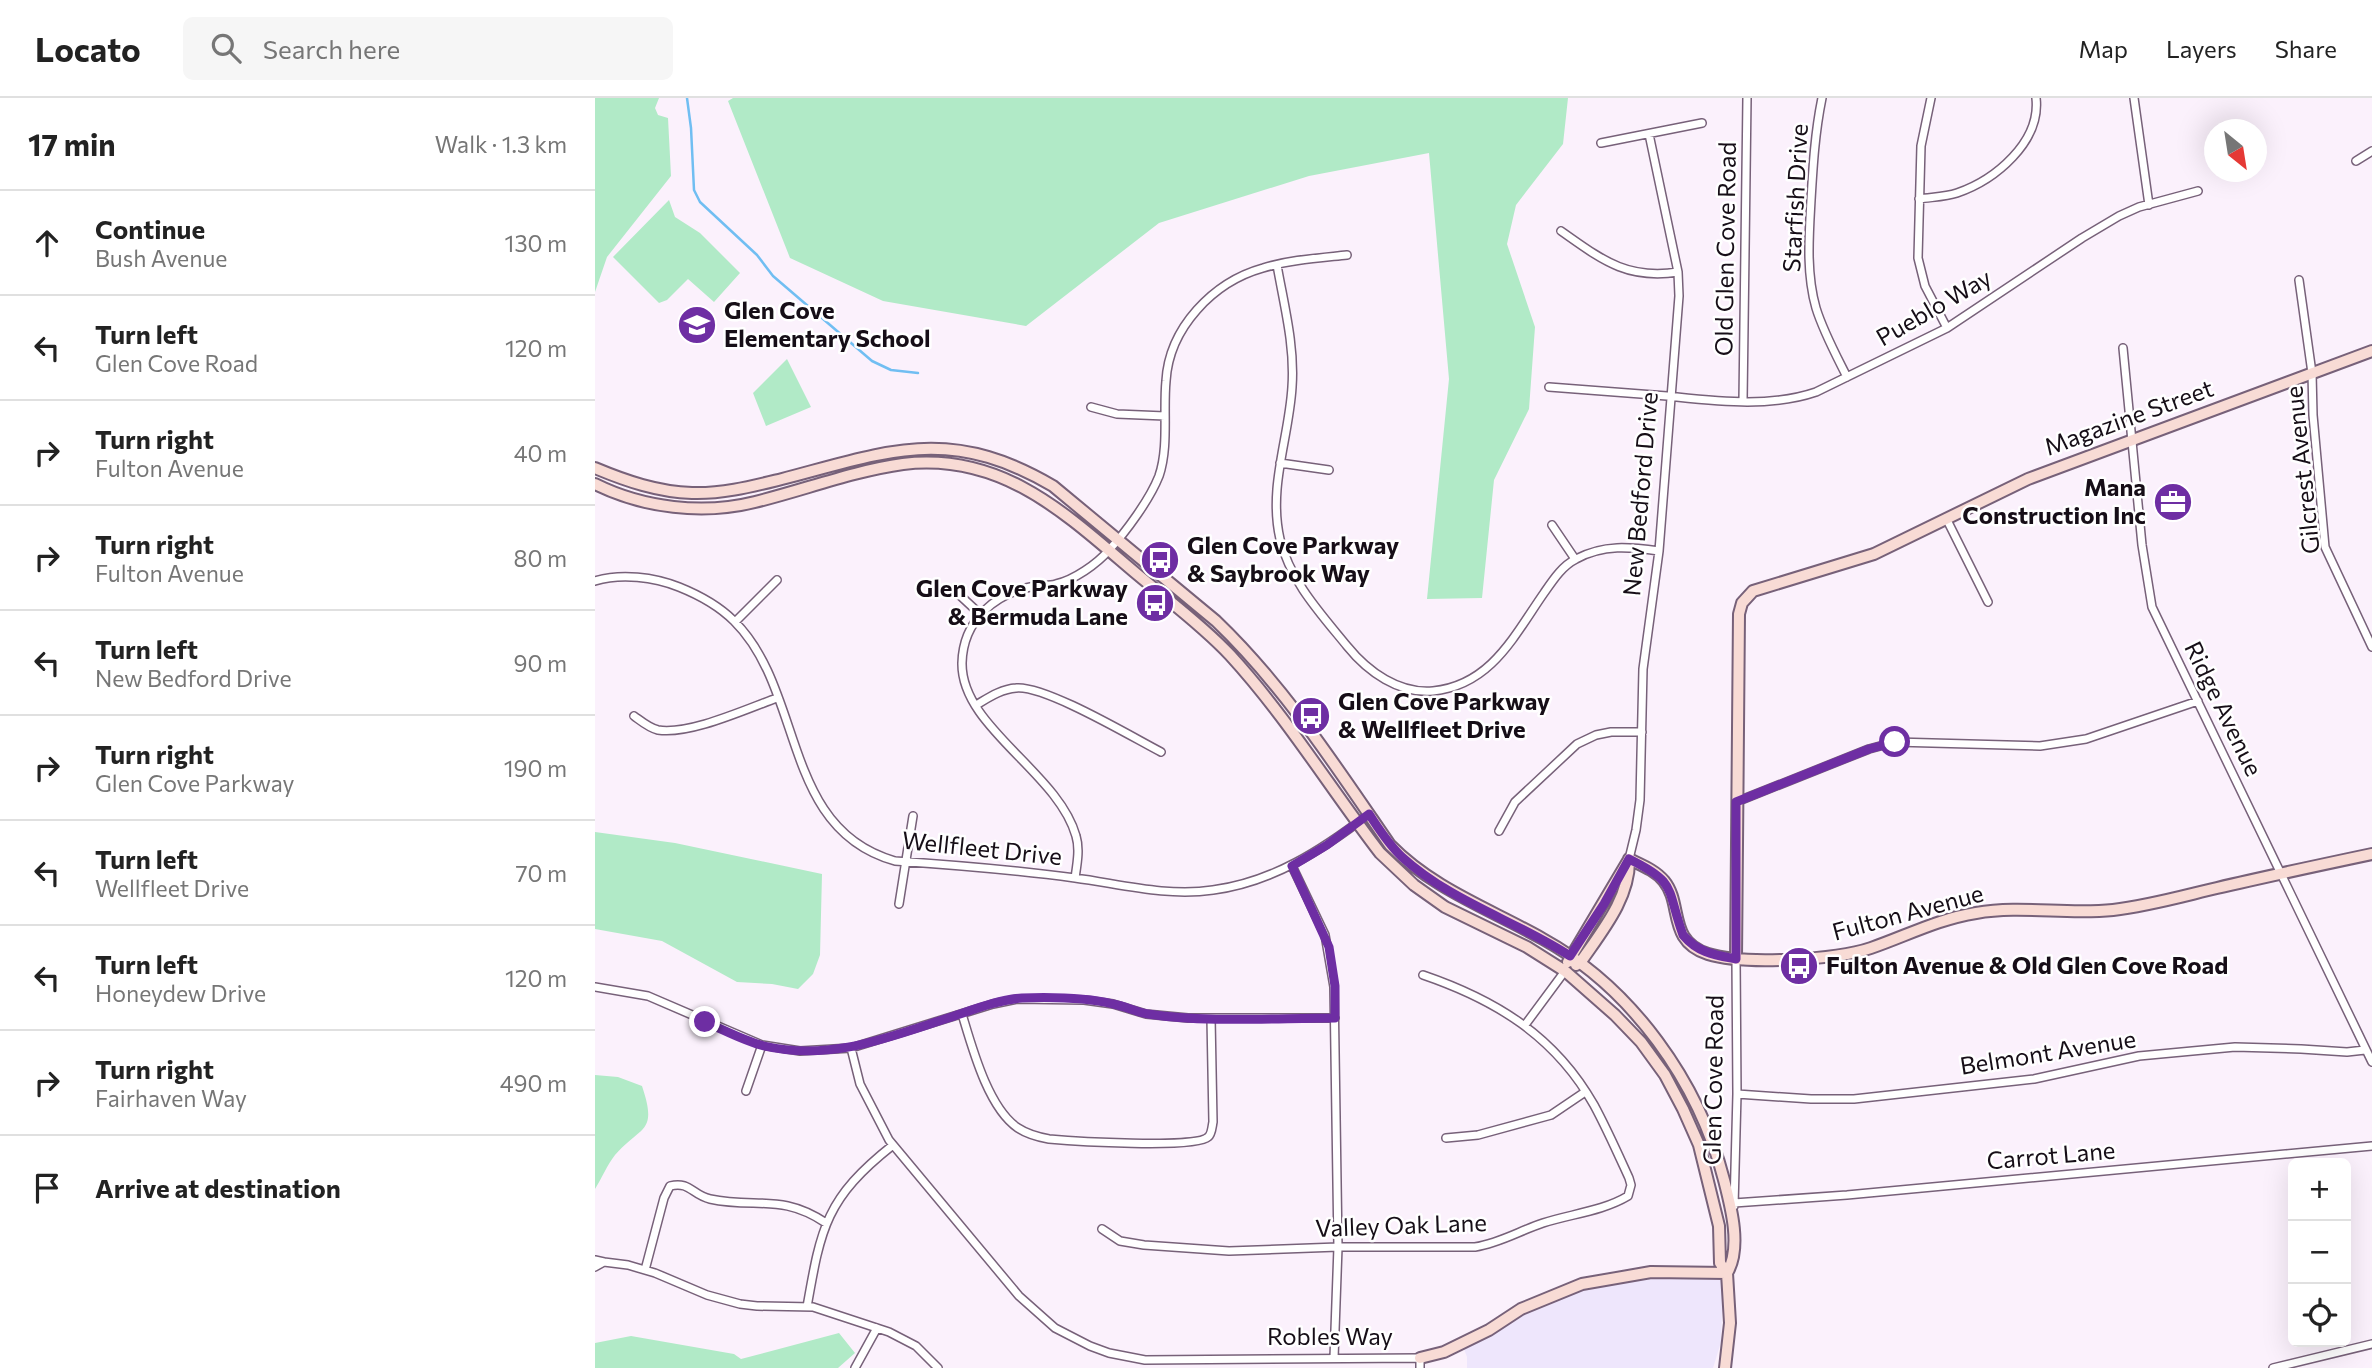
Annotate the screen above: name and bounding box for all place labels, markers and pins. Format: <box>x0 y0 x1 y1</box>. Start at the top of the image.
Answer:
place label: Glen Cove Elementary School <box>724 295 931 352</box>
school or university icon: Glen Cove Elementary School <box>676 304 718 346</box>
place label: Mana Construction Inc <box>1962 472 2146 529</box>
office icon: Mana Construction Inc <box>2152 481 2194 523</box>
place label: Glen Cove Parkway & Saybrook Way <box>1187 530 1399 587</box>
bus stop icon: Glen Cove Parkway & Saybrook Way <box>1139 539 1181 581</box>
place label: Glen Cove Parkway & Bermuda Lane <box>916 573 1128 630</box>
bus stop icon: Glen Cove Parkway & Bermuda Lane <box>1134 582 1176 624</box>
place label: Glen Cove Parkway & Wellfleet Drive <box>1338 686 1550 743</box>
bus stop icon: Glen Cove Parkway & Wellfleet Drive <box>1290 695 1332 737</box>
bus stop icon: Fulton Avenue & Old Glen Cove Road <box>1778 945 1820 987</box>
place label: Fulton Avenue & Old Glen Cove Road <box>1826 950 2228 979</box>

